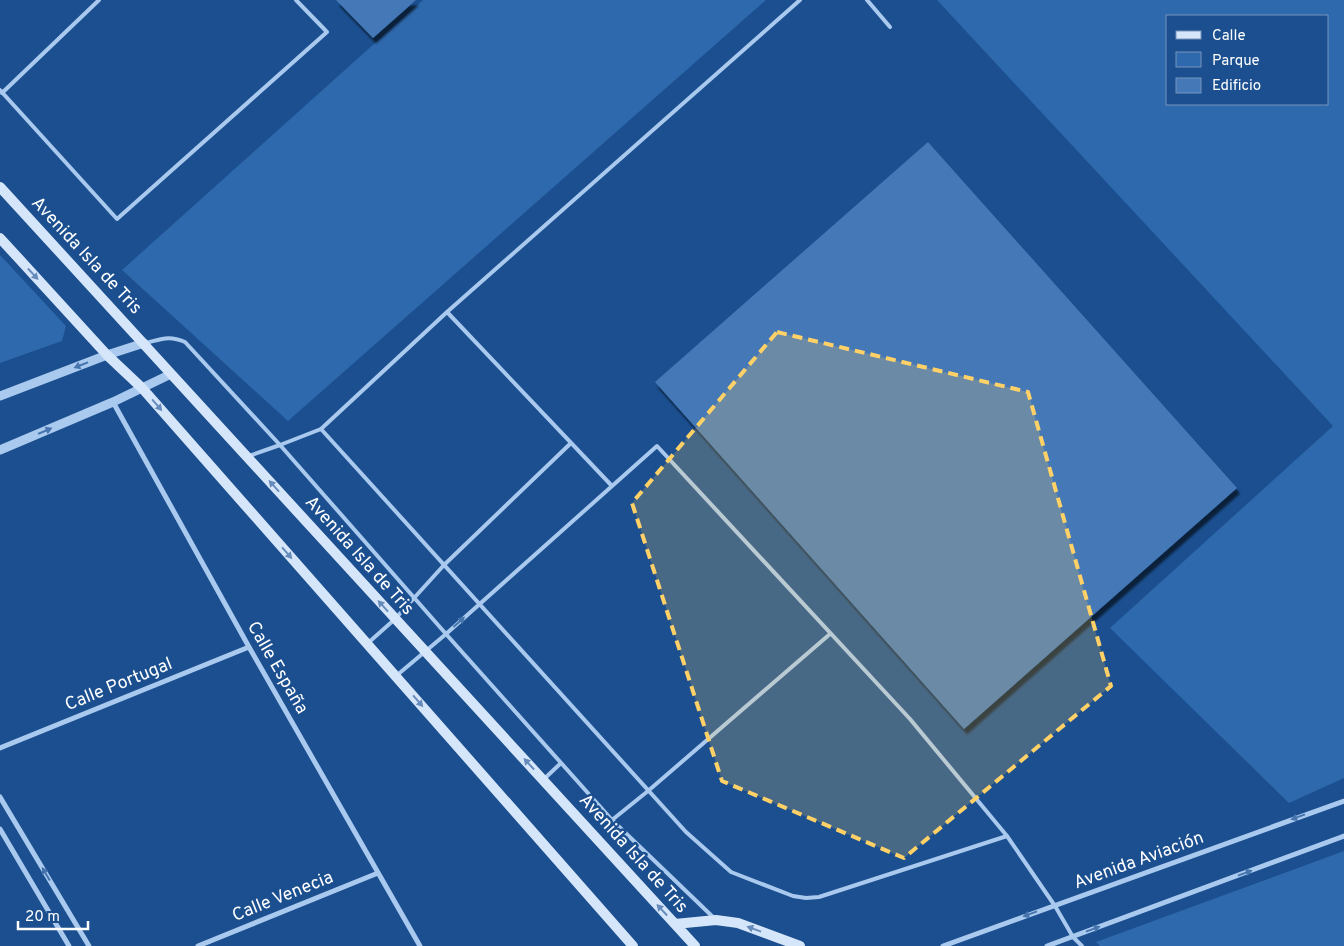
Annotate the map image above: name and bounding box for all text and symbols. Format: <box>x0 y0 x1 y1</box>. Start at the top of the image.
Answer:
legend <box>1166 15 1329 105</box>
text: Calle <box>1212 27 1246 46</box>
text: Parque <box>1212 52 1260 71</box>
text: Edificio <box>1212 77 1261 96</box>
street label: Avenida Isla de Tris <box>26 192 146 320</box>
one-way arrow <box>27 268 39 280</box>
one-way arrow <box>73 361 88 369</box>
one-way arrow <box>151 398 162 411</box>
one-way arrow <box>38 427 52 435</box>
one-way arrow <box>268 480 280 492</box>
street label: Avenida Isla de Tris <box>299 492 419 620</box>
one-way arrow <box>281 547 293 559</box>
one-way arrow <box>377 600 389 612</box>
one-way arrow <box>453 616 465 628</box>
street label: Calle España <box>241 618 313 718</box>
street label: Calle Portugal <box>62 653 176 717</box>
one-way arrow <box>412 695 423 708</box>
one-way arrow <box>523 758 534 771</box>
street label: Avenida Isla de Tris <box>573 790 693 918</box>
one-way arrow <box>1290 813 1305 821</box>
street label: Avenida Aviación <box>1071 827 1207 895</box>
street label: Calle Venecia <box>229 866 337 928</box>
one-way arrow <box>41 868 50 881</box>
one-way arrow <box>1238 869 1253 876</box>
scale bar <box>18 898 88 930</box>
one-way arrow <box>656 904 668 916</box>
text: 20 m <box>25 908 60 927</box>
one-way arrow <box>1022 910 1037 918</box>
one-way arrow <box>746 925 761 933</box>
one-way arrow <box>1086 925 1101 933</box>

